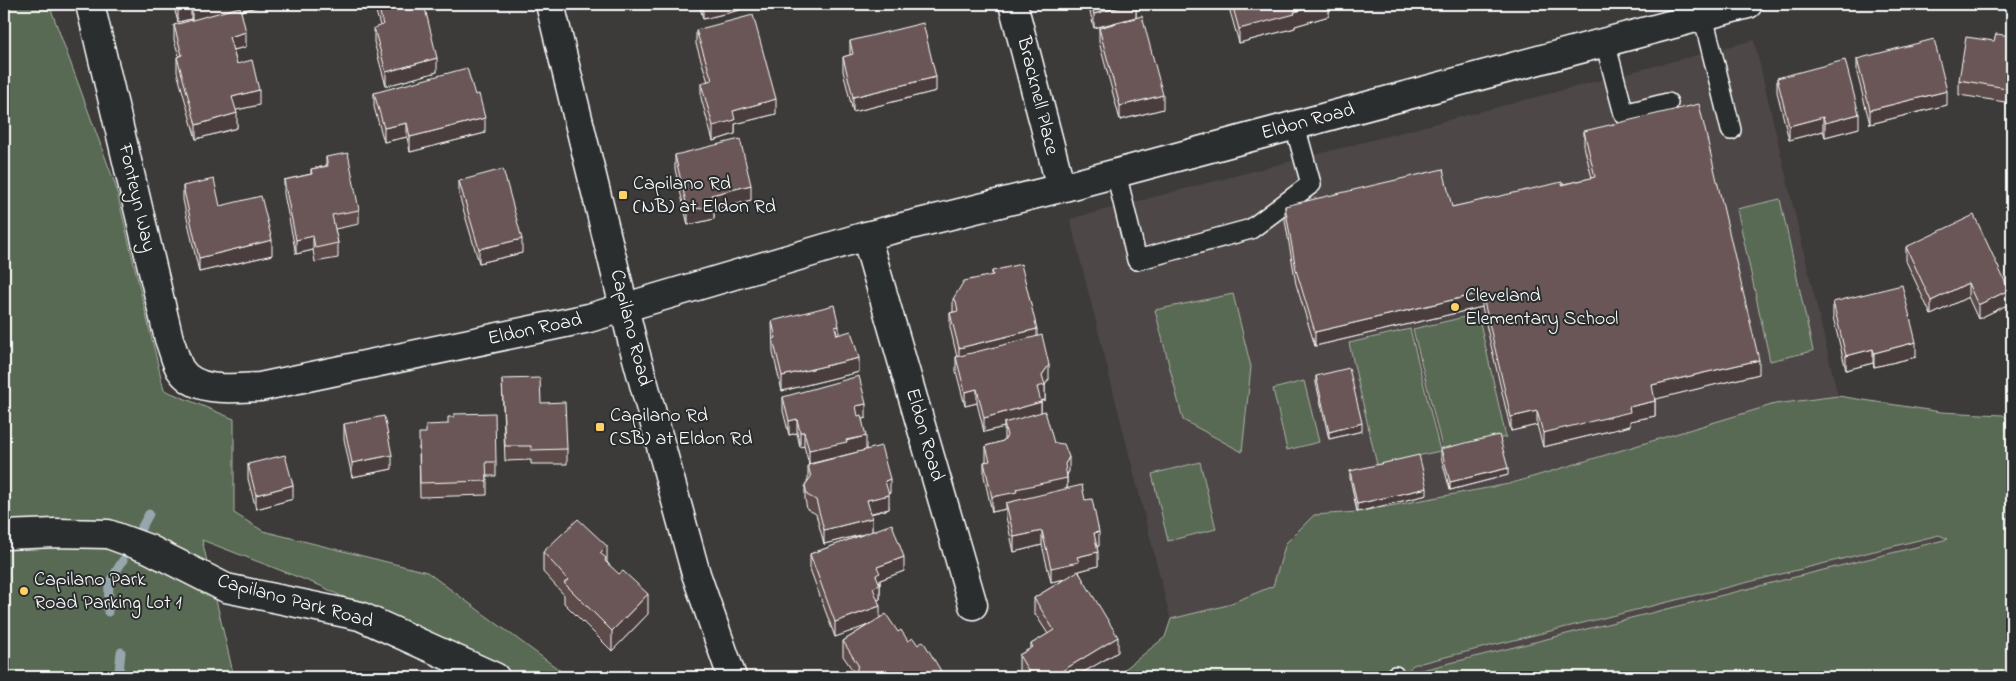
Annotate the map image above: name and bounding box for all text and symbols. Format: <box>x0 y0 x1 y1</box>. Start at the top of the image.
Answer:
street label: Bracknell Place <box>1008 33 1066 158</box>
street label: Eldon Road <box>1258 96 1358 148</box>
street label: Fonteyn Way <box>109 140 163 255</box>
place label: Capilano Rd (NB) at Eldon Rd <box>633 170 776 222</box>
marker: Capilano Rd (NB) at Eldon Rd <box>617 189 629 201</box>
street label: Capilano Road <box>602 267 658 389</box>
place label: Cleveland Elementary School <box>1465 282 1618 334</box>
marker: Cleveland Elementary School <box>1449 301 1461 313</box>
street label: Eldon Road <box>485 306 585 354</box>
street label: Eldon Road <box>897 385 951 485</box>
place label: Capilano Rd (SB) at Eldon Rd <box>610 402 752 454</box>
marker: Capilano Rd (SB) at Eldon Rd <box>594 421 606 433</box>
place label: Capilano Park Road Parking Lot 1 <box>34 566 182 619</box>
street label: Capilano Park Road <box>214 567 376 637</box>
marker: Capilano Park Road Parking Lot 1 <box>18 585 30 597</box>

